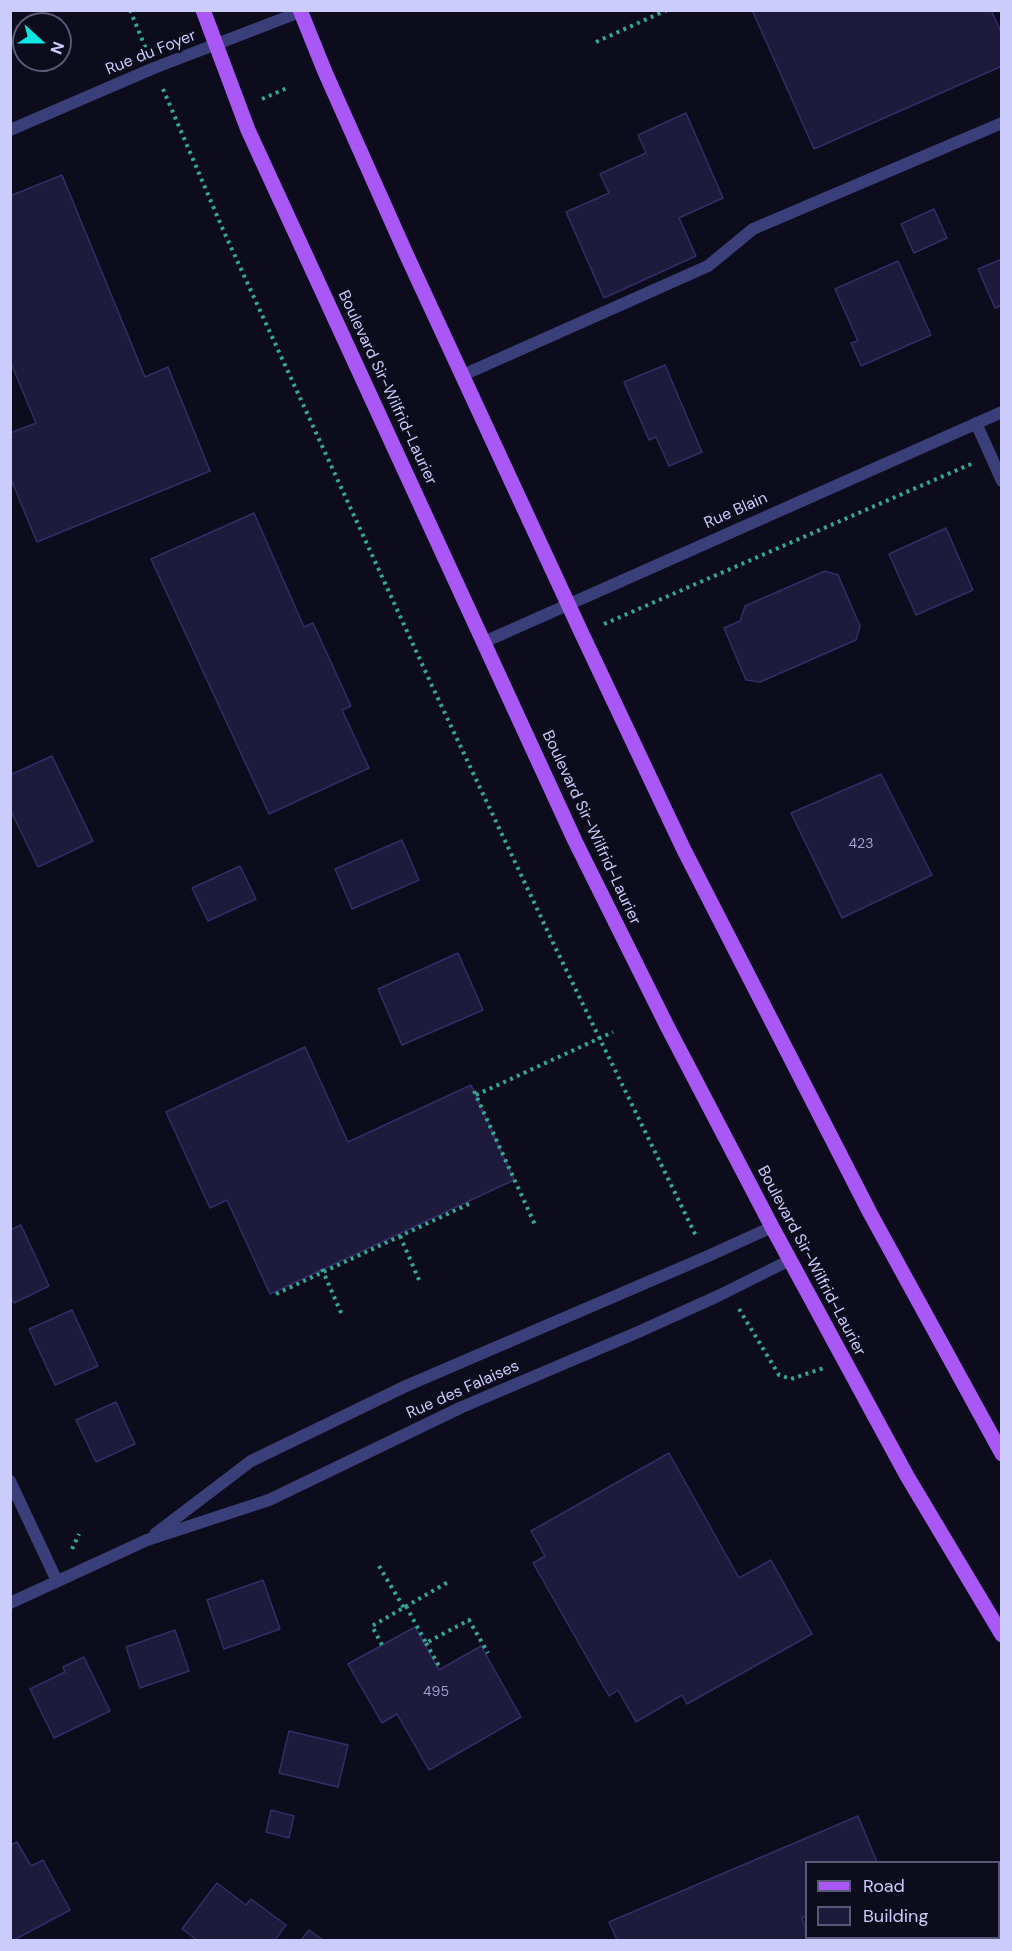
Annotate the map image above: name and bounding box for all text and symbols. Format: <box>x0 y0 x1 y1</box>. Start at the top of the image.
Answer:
north arrow <box>12 12 72 72</box>
street label: Rue du Foyer <box>103 26 199 80</box>
text: N <box>46 39 69 57</box>
street label: Boulevard Sir-Wilfrid-Laurier <box>333 288 441 488</box>
street label: Rue Blain <box>702 489 770 533</box>
street label: Boulevard Sir-Wilfrid-Laurier <box>537 728 645 928</box>
house number: 423 <box>849 836 873 852</box>
street label: Boulevard Sir-Wilfrid-Laurier <box>753 1163 869 1359</box>
street label: Rue des Falaises <box>404 1357 522 1423</box>
house number: 495 <box>423 1684 449 1700</box>
legend <box>805 1861 1000 1939</box>
text: Road <box>863 1874 905 1898</box>
text: Building <box>863 1904 928 1928</box>

